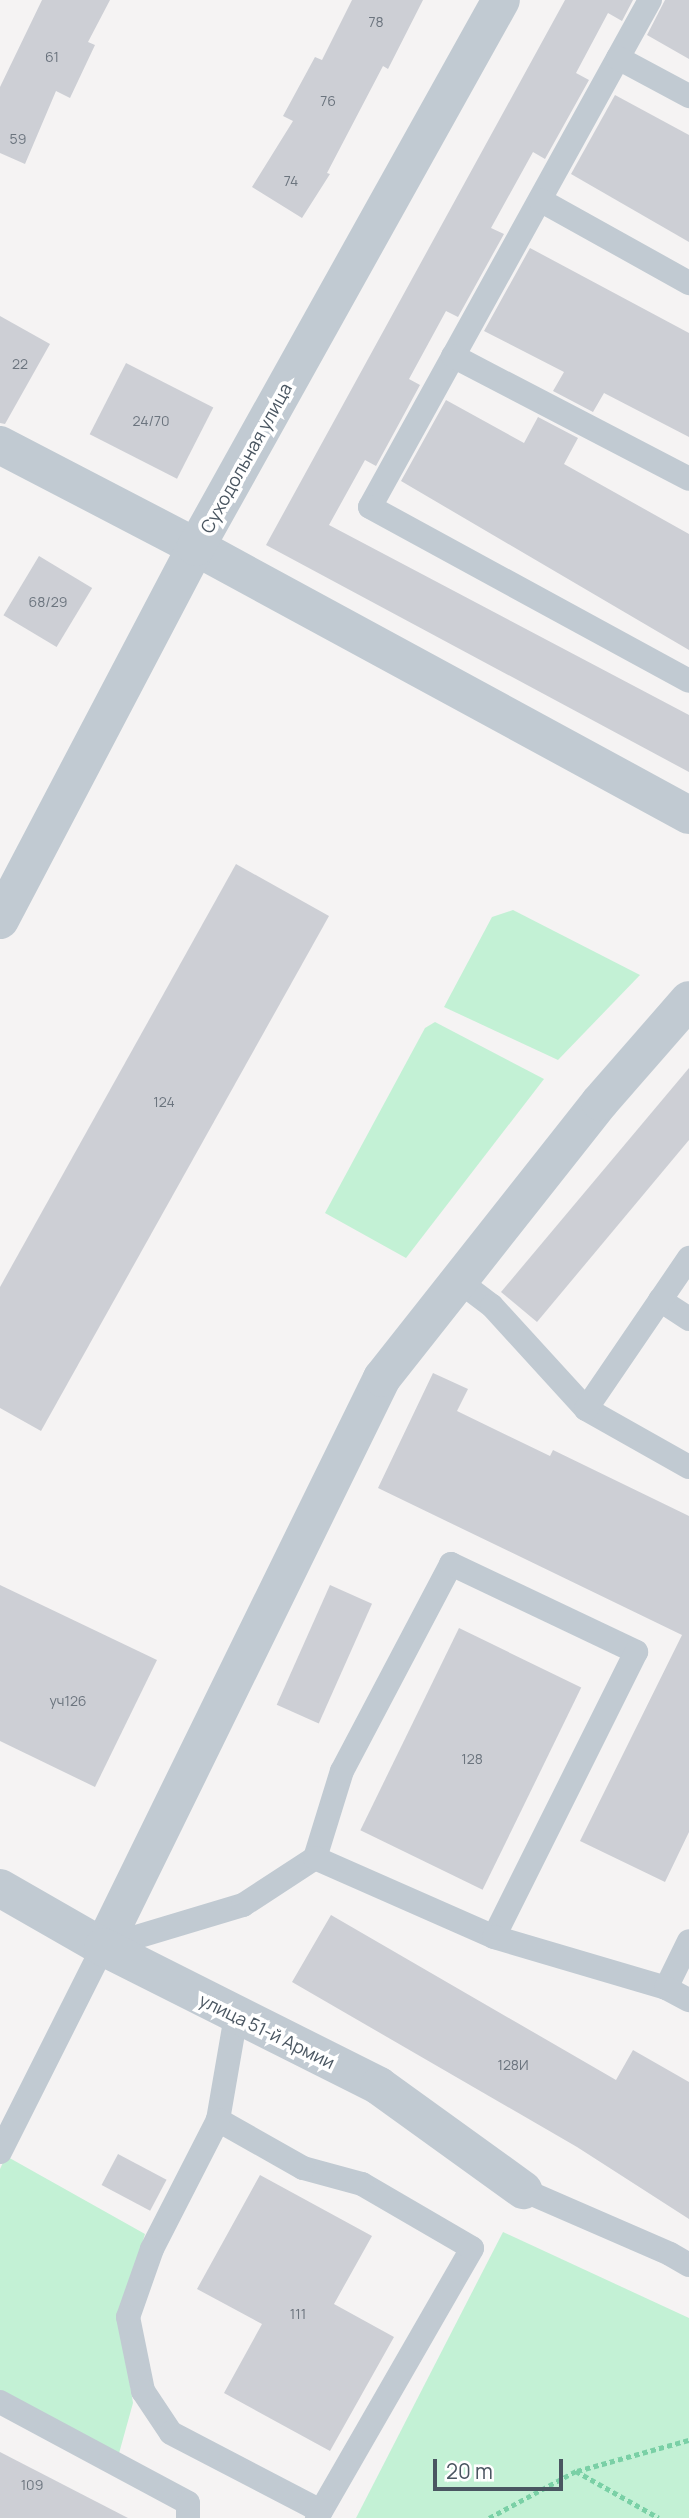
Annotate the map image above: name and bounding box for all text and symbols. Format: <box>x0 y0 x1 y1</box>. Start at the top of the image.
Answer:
house number: 78 <box>368 14 384 30</box>
house number: 61 <box>45 49 59 65</box>
house number: 76 <box>320 93 336 109</box>
house number: 59 <box>10 131 26 147</box>
house number: 74 <box>284 173 298 189</box>
house number: 22 <box>12 356 28 372</box>
street label: Суходольная улица <box>196 379 296 537</box>
house number: 24/70 <box>133 413 169 429</box>
house number: 68/29 <box>29 594 67 610</box>
house number: 124 <box>153 1094 175 1110</box>
house number: уч126 <box>49 1693 87 1709</box>
house number: 128 <box>461 1751 483 1767</box>
street label: улица 51-й Армии <box>196 1989 338 2073</box>
house number: 128И <box>497 2057 529 2073</box>
house number: 111 <box>290 2306 306 2322</box>
scale bar <box>437 2444 566 2488</box>
text: 20 m <box>446 2457 493 2485</box>
house number: 109 <box>21 2477 43 2493</box>

